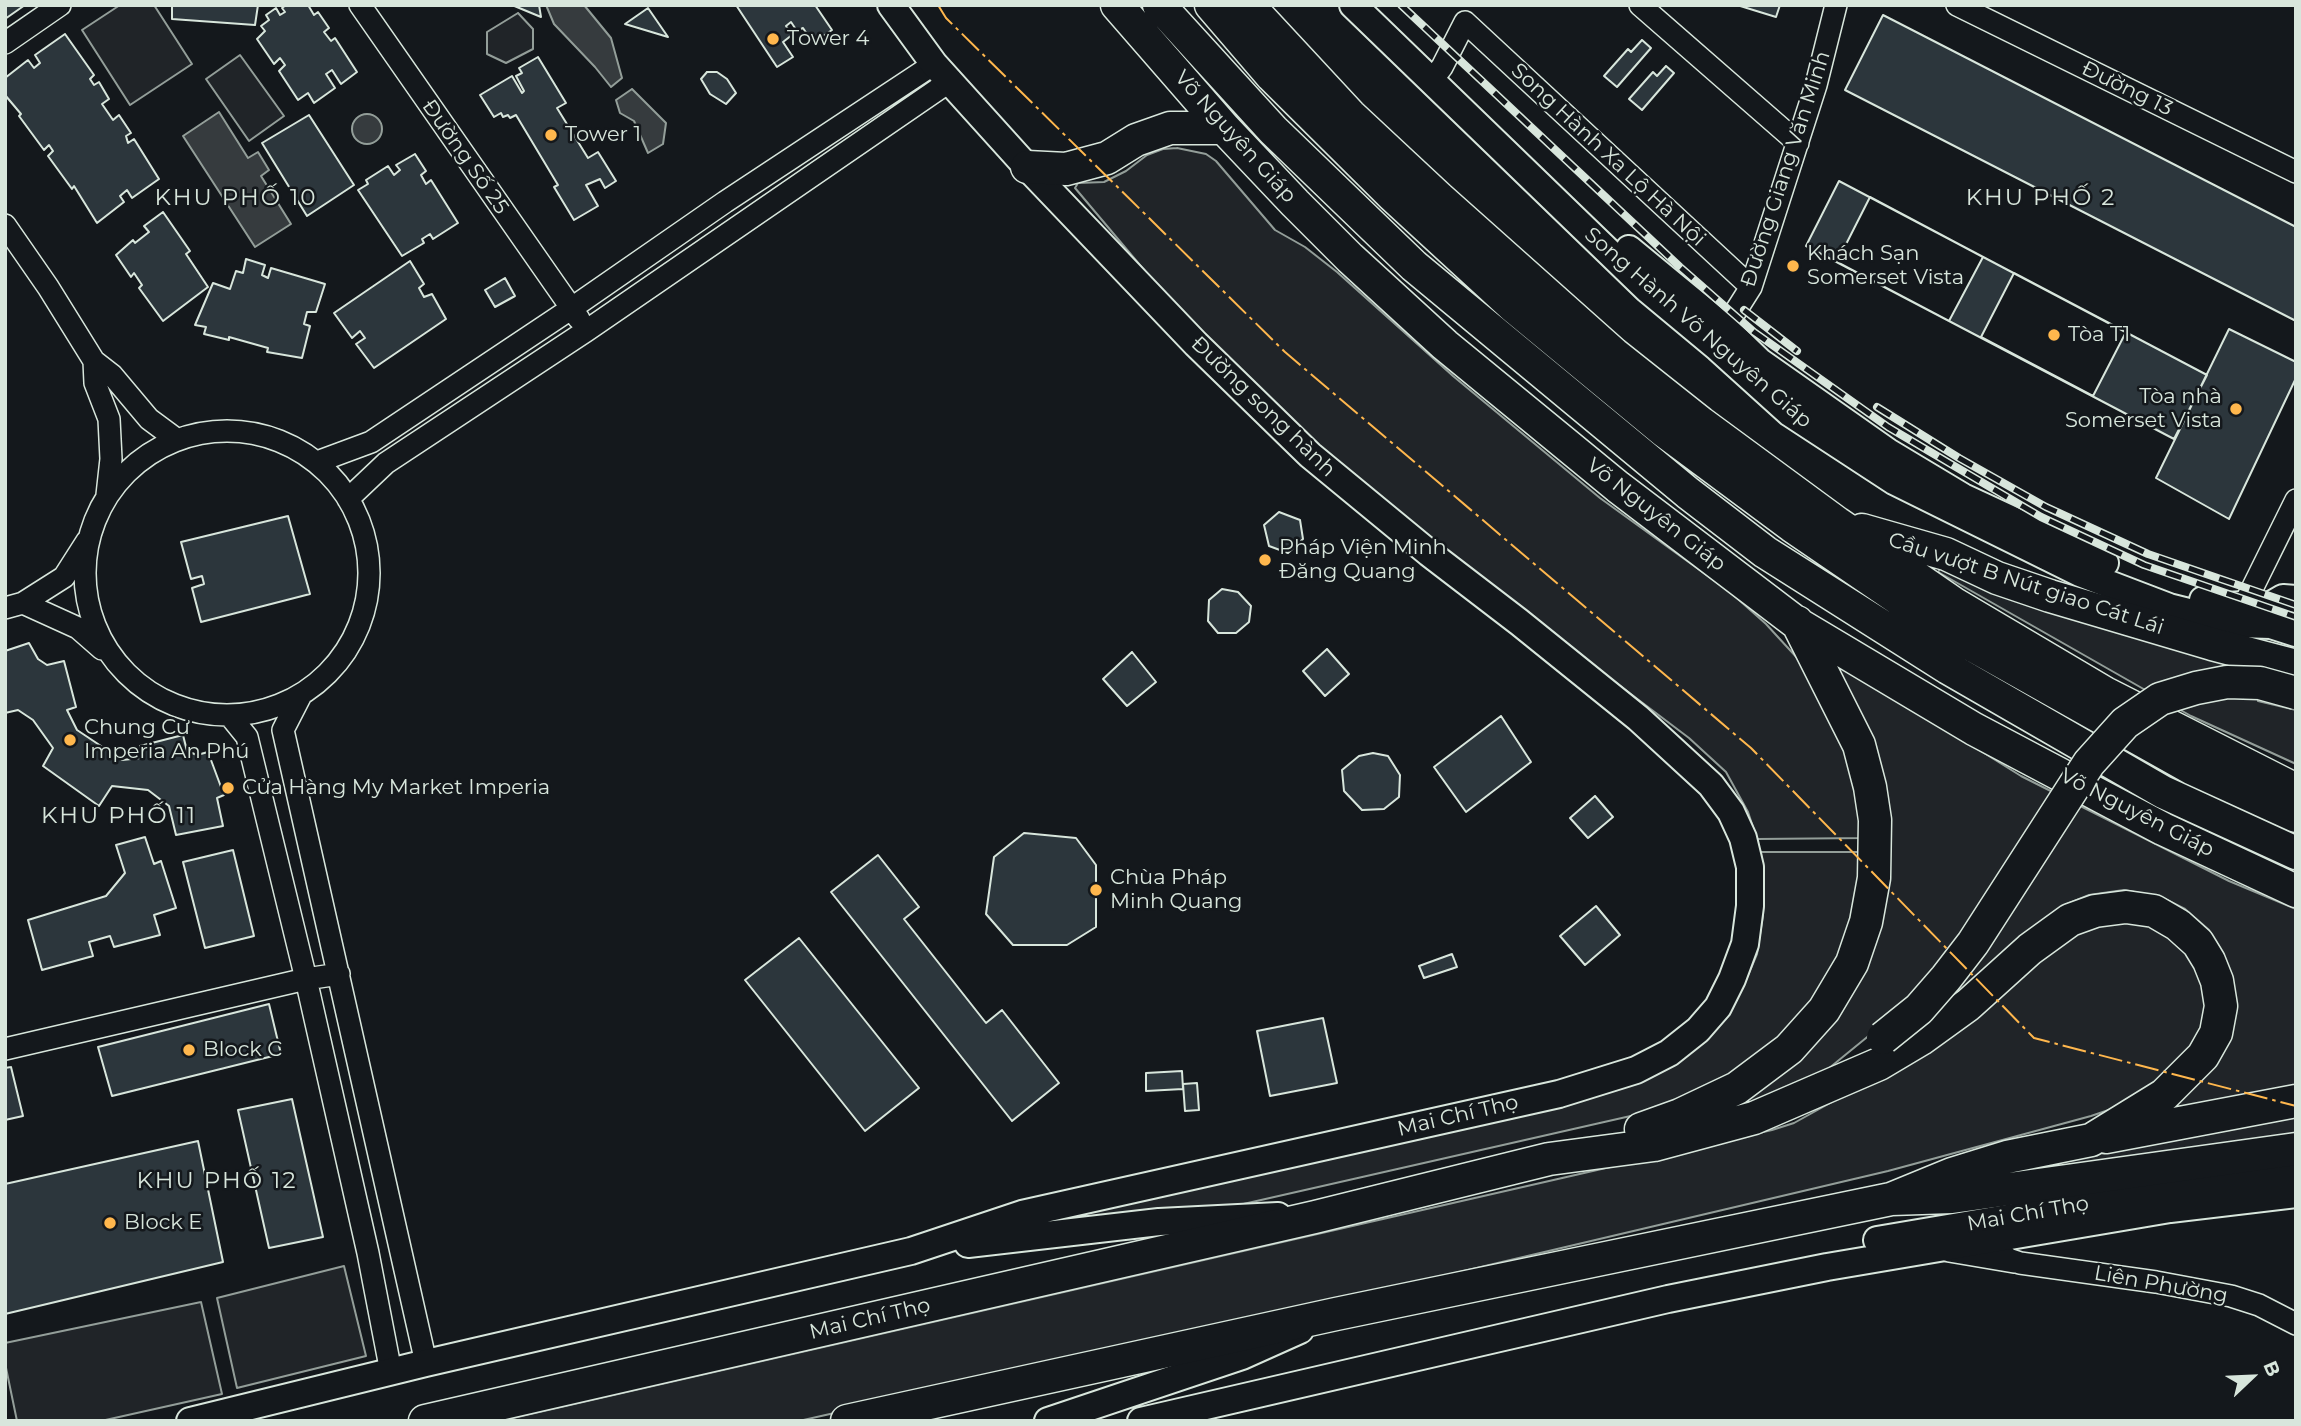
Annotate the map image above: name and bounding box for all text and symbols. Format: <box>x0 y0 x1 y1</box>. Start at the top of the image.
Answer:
place label: Tower 4 <box>787 26 869 52</box>
marker: Tower 4 <box>765 31 781 47</box>
street label: Đường Giang Văn Minh <box>1736 48 1836 290</box>
street label: Đường 13 <box>2077 56 2177 122</box>
street label: Song Hành Xa Lộ Hà Nội <box>1506 58 1710 252</box>
street label: Võ Nguyên Giáp <box>1169 66 1301 208</box>
street label: Đường Số 25 <box>416 95 514 219</box>
place label: Tower 1 <box>565 122 641 148</box>
marker: Tower 1 <box>543 127 559 143</box>
district label: KHU PHỐ 10 <box>156 184 316 212</box>
district label: KHU PHỐ 2 <box>1967 184 2115 212</box>
street label: Song Hành Võ Nguyên Giáp <box>1579 222 1817 434</box>
place label: Khách Sạn Somerset Vista <box>1807 241 1964 291</box>
marker: Khách Sạn Somerset Vista <box>1785 258 1801 274</box>
place label: Tòa T1 <box>2068 322 2130 348</box>
marker: Tòa T1 <box>2046 327 2062 343</box>
street label: Đường song hành <box>1186 332 1340 482</box>
place label: Tòa nhà Somerset Vista <box>2065 384 2222 434</box>
marker: Tòa nhà Somerset Vista <box>2228 401 2244 417</box>
street label: Võ Nguyên Giáp <box>1581 453 1731 577</box>
street label: Cầu vượt B Nút giao Cát Lái <box>1885 527 2167 641</box>
place label: Pháp Viện Minh Đăng Quang <box>1279 535 1447 585</box>
marker: Pháp Viện Minh Đăng Quang <box>1257 552 1273 568</box>
place label: Chung Cư Imperia An Phú <box>84 715 249 765</box>
marker: Chung Cư Imperia An Phú <box>62 732 78 748</box>
street label: Võ Nguyên Giáp <box>2056 763 2218 863</box>
place label: Cửa Hàng My Market Imperia <box>242 775 550 801</box>
marker: Cửa Hàng My Market Imperia <box>220 780 236 796</box>
district label: KHU PHỐ 11 <box>42 802 196 830</box>
place label: Chùa Pháp Minh Quang <box>1110 865 1242 915</box>
marker: Chùa Pháp Minh Quang <box>1088 882 1104 898</box>
place label: Block C <box>203 1037 282 1063</box>
marker: Block C <box>181 1042 197 1058</box>
street label: Mai Chí Thọ <box>1395 1090 1521 1142</box>
district label: KHU PHỐ 12 <box>138 1167 296 1195</box>
street label: Mai Chí Thọ <box>1965 1191 2091 1237</box>
place label: Block E <box>124 1210 202 1236</box>
marker: Block E <box>102 1215 118 1231</box>
street label: Liên Phường <box>2092 1261 2230 1309</box>
street label: Mai Chí Thọ <box>807 1293 933 1345</box>
north arrow <box>2217 1342 2287 1412</box>
text: B <box>2258 1357 2285 1380</box>

